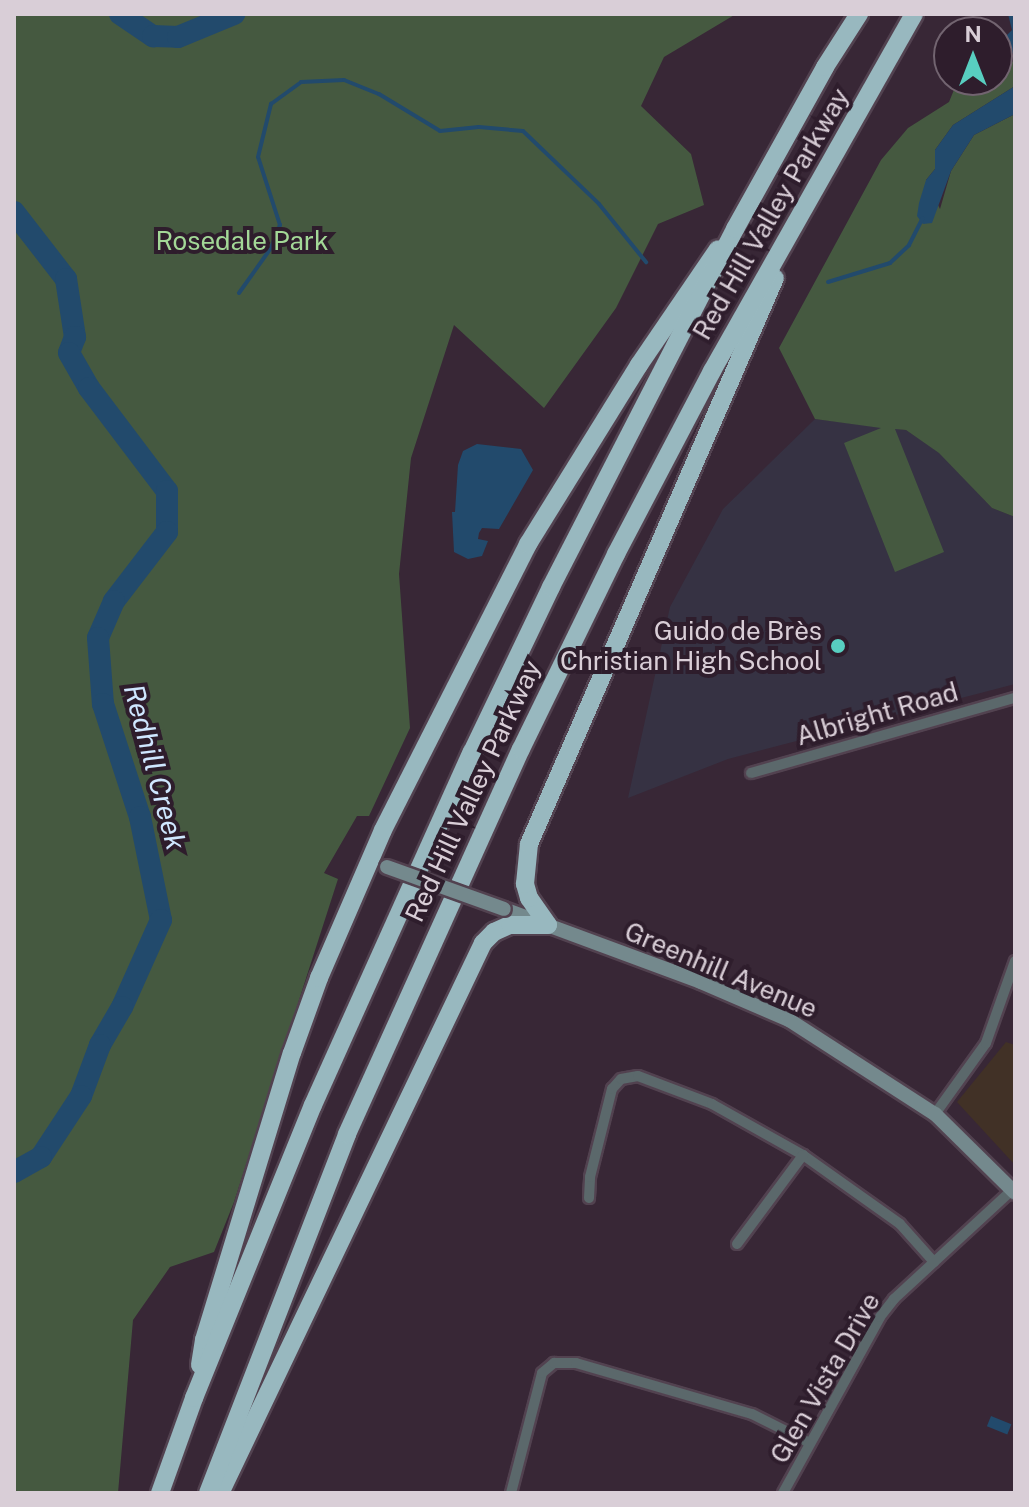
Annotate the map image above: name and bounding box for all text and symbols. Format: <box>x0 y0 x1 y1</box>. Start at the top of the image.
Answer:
north arrow <box>933 16 1013 96</box>
text: N <box>964 21 982 47</box>
street label: Red Hill Valley Parkway <box>686 82 856 346</box>
park label: Rosedale Park <box>155 225 329 257</box>
place label: Guido de Brès Christian High School <box>560 615 822 676</box>
marker: Guido de Brès Christian High School <box>829 637 847 655</box>
street label: Red Hill Valley Parkway <box>398 655 548 927</box>
street label: Albright Road <box>792 676 962 752</box>
water label: Redhill Creek <box>117 681 193 853</box>
street label: Greenhill Avenue <box>620 915 822 1025</box>
street label: Glen Vista Drive <box>763 1287 887 1469</box>

